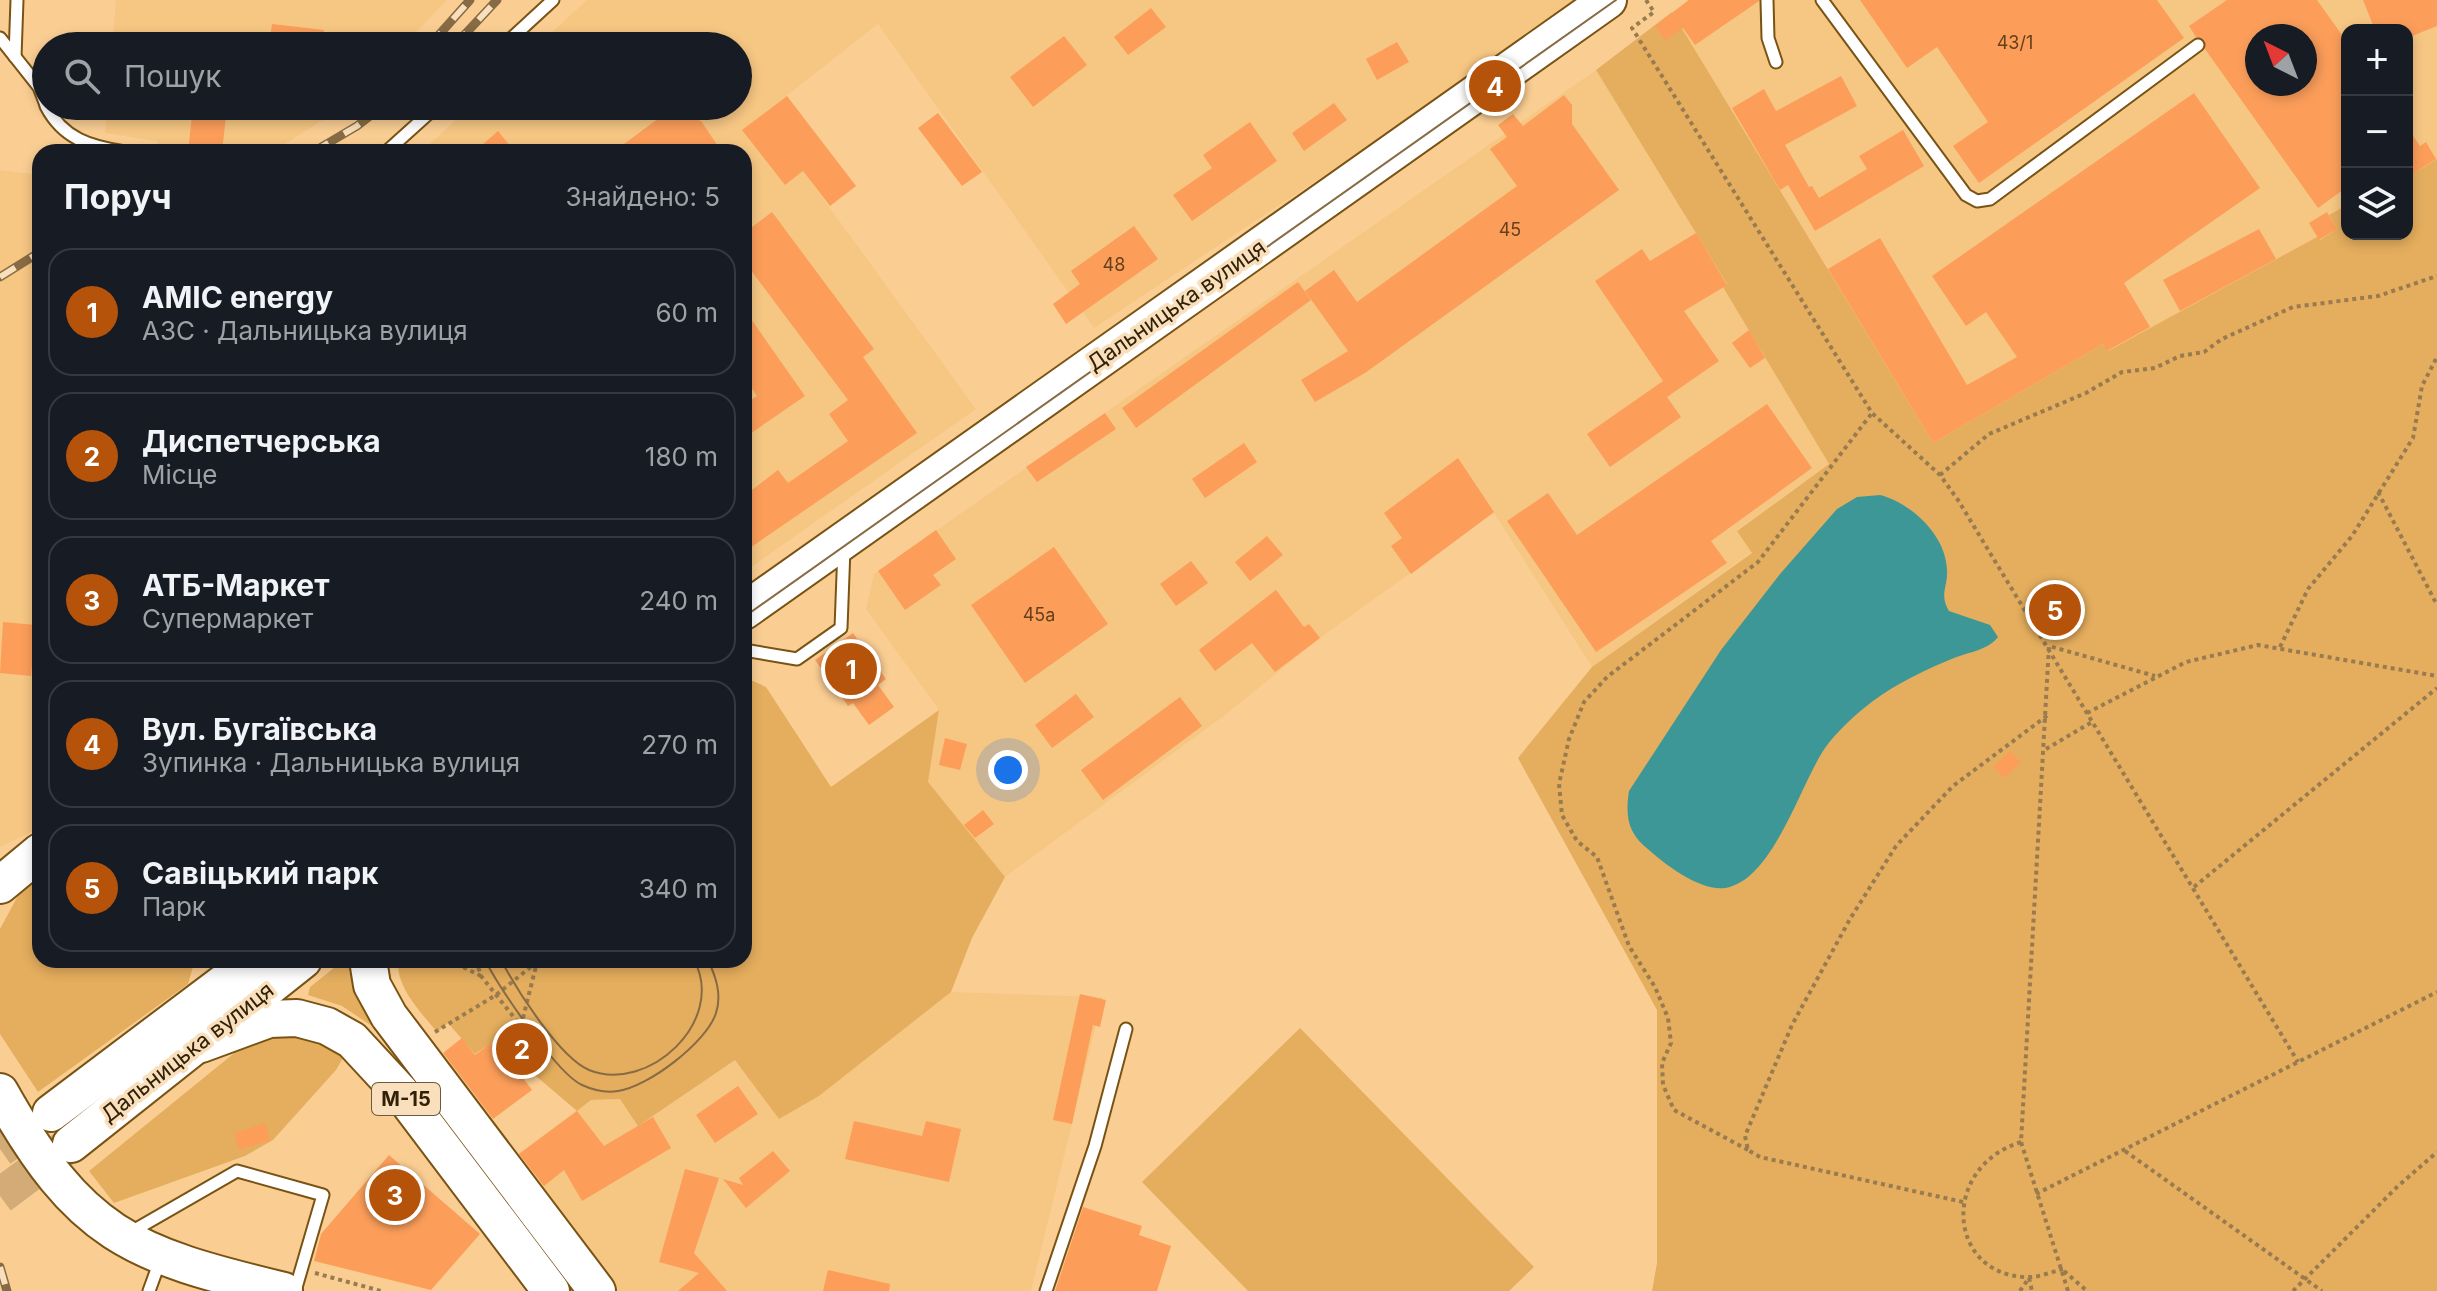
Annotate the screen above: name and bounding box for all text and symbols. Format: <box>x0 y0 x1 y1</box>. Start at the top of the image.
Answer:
north arrow <box>2245 24 2317 96</box>
map controls <box>2341 24 2413 240</box>
button: + <box>2341 24 2413 96</box>
search box <box>32 32 752 120</box>
house number: 43/1 <box>1997 32 2033 53</box>
icon: search <box>60 54 104 98</box>
pin: 4 <box>1469 56 1521 116</box>
text: Пошук <box>124 58 222 94</box>
button: − <box>2341 96 2413 168</box>
button: layers <box>2341 168 2413 240</box>
text: Поруч <box>64 176 172 217</box>
text: Знайдено: 5 <box>566 181 720 212</box>
house number: 45 <box>1499 219 1521 240</box>
street label: Дальницька вулиця <box>1082 234 1270 376</box>
house number: 48 <box>1103 254 1125 275</box>
text: AMIC energy <box>142 279 333 315</box>
text: 1 <box>86 297 98 328</box>
text: 60 m <box>655 297 718 328</box>
text: АЗС · Дальницька вулиця <box>142 315 468 346</box>
text: Диспетчерська <box>142 423 381 459</box>
text: 2 <box>84 441 100 472</box>
text: 180 m <box>645 441 718 472</box>
text: Місце <box>142 459 217 490</box>
text: АТБ-Маркет <box>142 567 329 603</box>
pin: 5 <box>2029 580 2081 640</box>
text: 3 <box>84 585 100 616</box>
text: 240 m <box>639 585 718 616</box>
text: Супермаркет <box>142 603 313 634</box>
house number: 45а <box>1023 604 1055 625</box>
pin: 1 <box>825 639 877 699</box>
text: Вул. Бугаївська <box>142 711 377 747</box>
text: 4 <box>83 729 101 760</box>
text: 270 m <box>641 729 718 760</box>
text: Зупинка · Дальницька вулиця <box>142 747 520 778</box>
your location <box>988 750 1028 790</box>
text: Савіцький парк <box>142 855 379 891</box>
text: 5 <box>84 873 100 904</box>
text: 340 m <box>639 873 718 904</box>
text: Парк <box>142 891 206 922</box>
street label: Дальницька вулиця <box>95 976 279 1128</box>
pin: 2 <box>496 1019 548 1079</box>
road number: М-15 <box>372 1083 440 1115</box>
pin: 3 <box>369 1165 421 1225</box>

